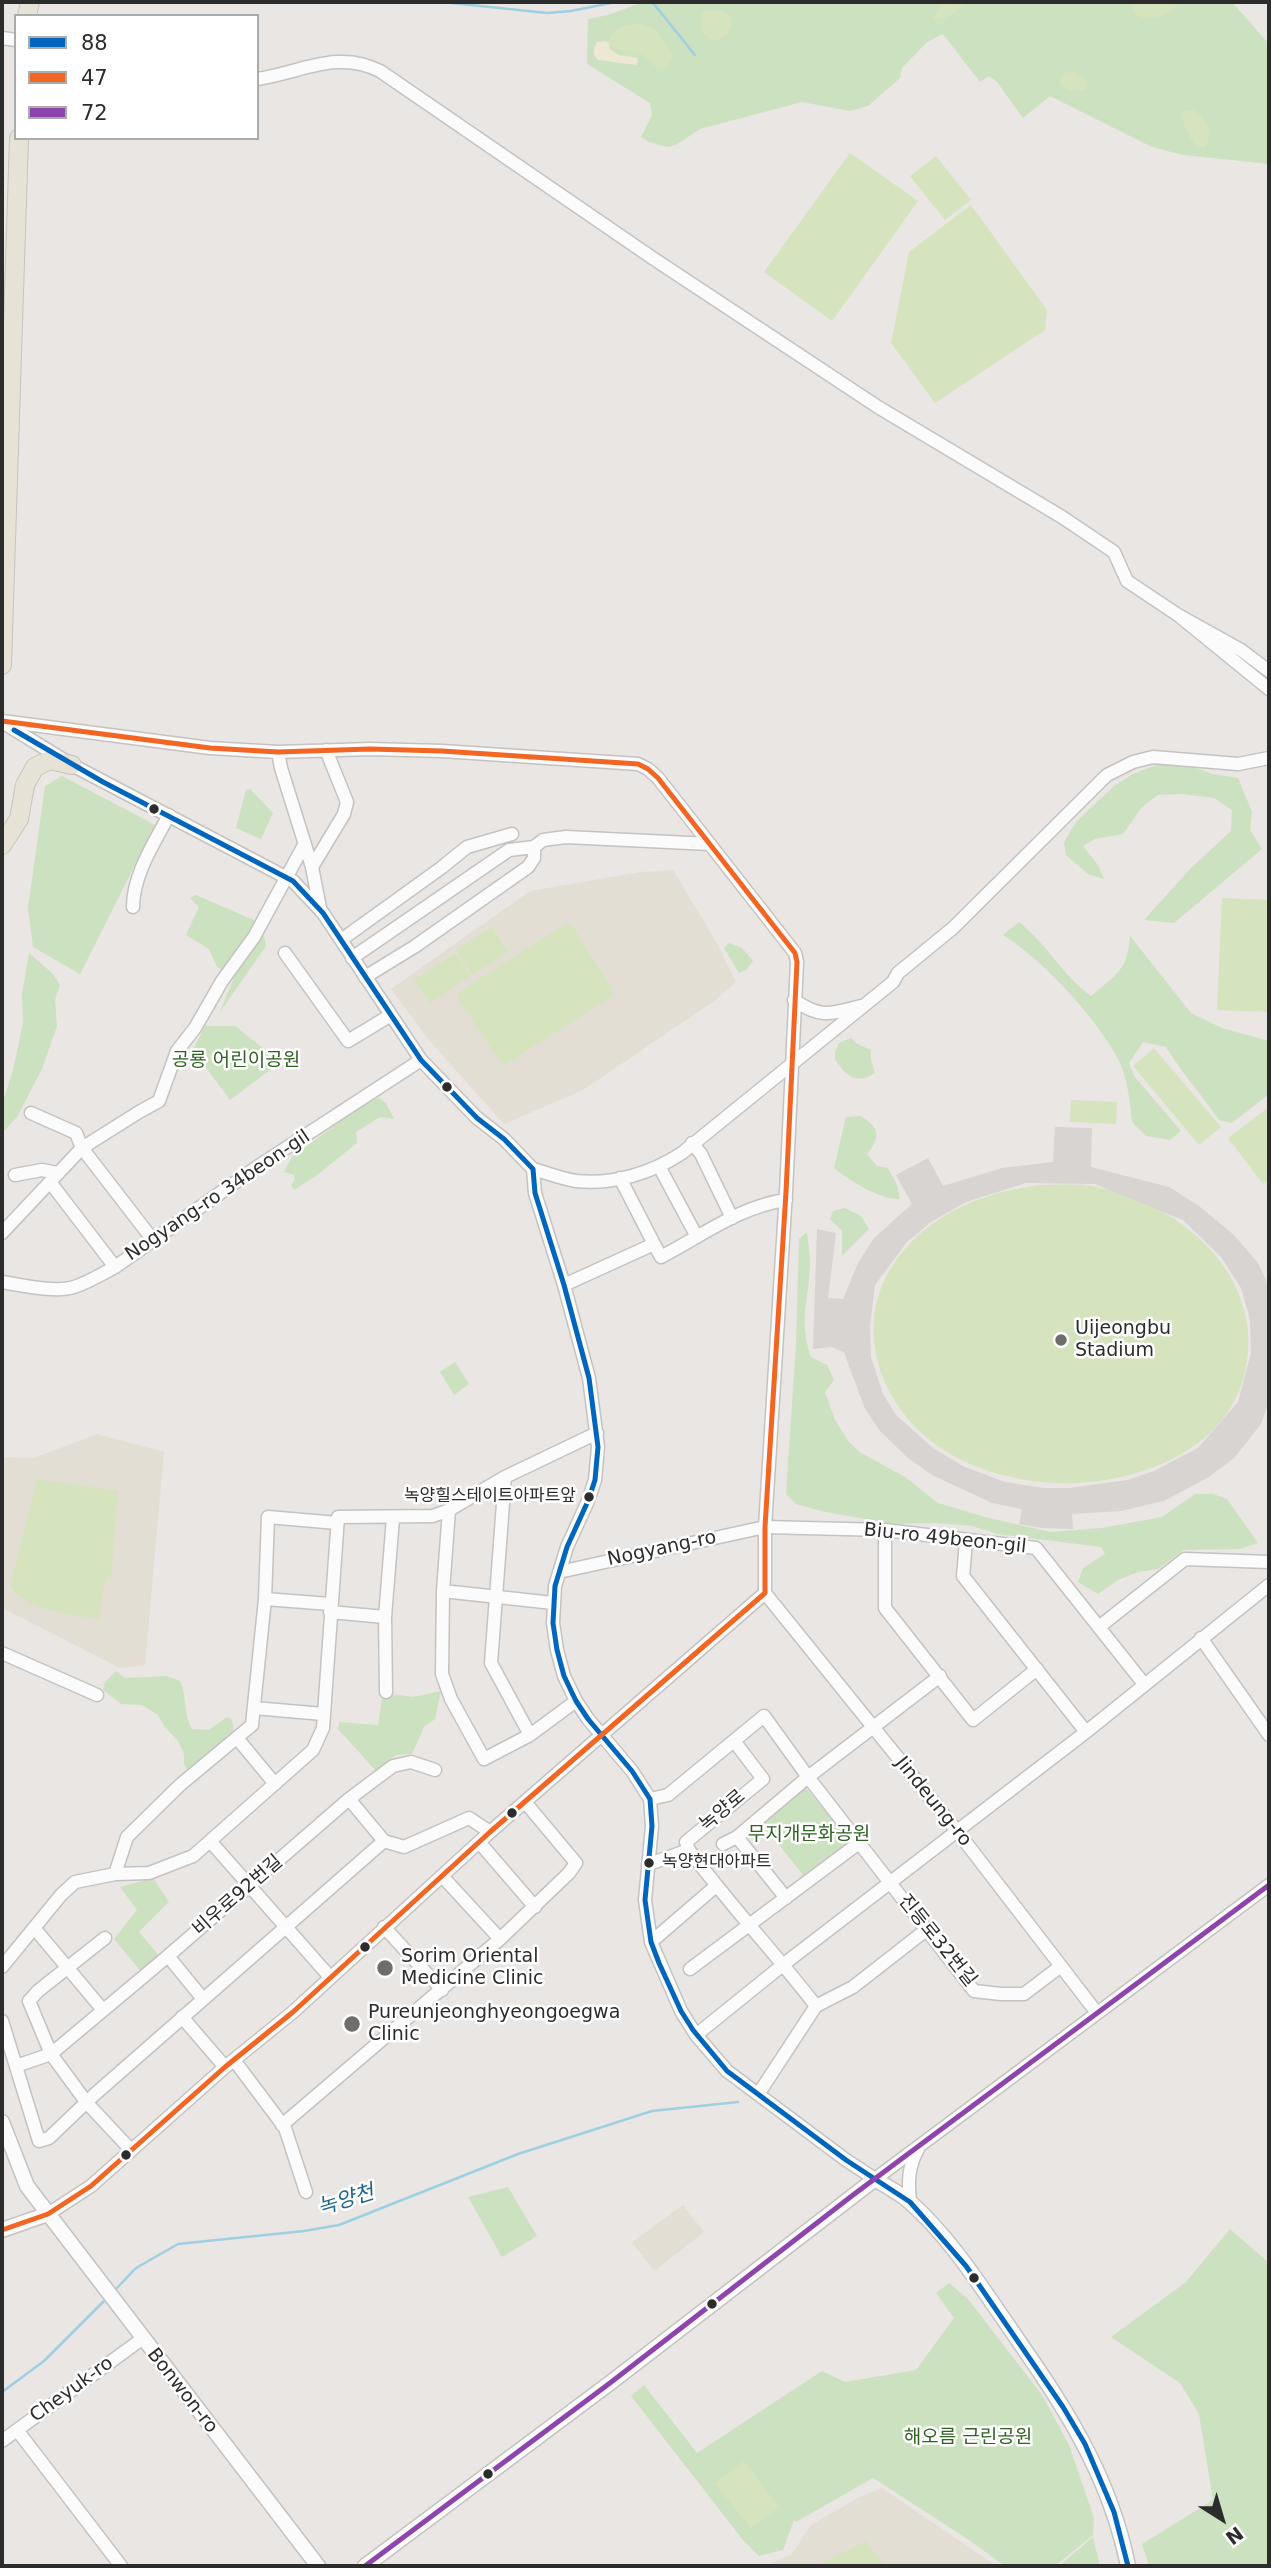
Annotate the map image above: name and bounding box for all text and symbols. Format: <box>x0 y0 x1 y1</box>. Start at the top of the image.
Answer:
legend <box>14 14 259 140</box>
text: 88 <box>81 31 108 55</box>
text: 47 <box>81 66 108 90</box>
text: 72 <box>81 101 108 125</box>
unlabelled marker <box>147 802 161 816</box>
park label: 공룡 어린이공원 <box>172 1050 300 1072</box>
unlabelled marker <box>440 1080 454 1094</box>
street label: Nogyang-ro 34beon-gil <box>121 1126 315 1266</box>
place label: Uijeongbu Stadium <box>1075 1318 1171 1362</box>
marker: Uijeongbu Stadium <box>1053 1332 1069 1348</box>
place label: 녹양힐스테이트아파트앞 <box>404 1487 576 1507</box>
marker: 녹양힐스테이트아파트앞 <box>582 1490 596 1504</box>
street label: Biu-ro 49beon-gil <box>863 1519 1027 1559</box>
street label: Nogyang-ro <box>605 1526 719 1572</box>
street label: Jindeung-ro <box>890 1753 976 1851</box>
street label: 녹양로 <box>696 1785 750 1837</box>
unlabelled marker <box>505 1806 519 1820</box>
park label: 무지개문화공원 <box>748 1824 870 1846</box>
street label: 비우로92번길 <box>188 1851 288 1941</box>
place label: 녹양현대아파트 <box>662 1853 771 1873</box>
marker: 녹양현대아파트 <box>642 1856 656 1870</box>
street label: 진등로32번길 <box>893 1890 981 1992</box>
unlabelled marker <box>358 1940 372 1954</box>
place label: Sorim Oriental Medicine Clinic <box>401 1946 544 1990</box>
marker: Sorim Oriental Medicine Clinic <box>375 1958 395 1978</box>
place label: Pureunjeonghyeongoegwa Clinic <box>368 2002 620 2046</box>
marker: Pureunjeonghyeongoegwa Clinic <box>342 2014 362 2034</box>
unlabelled marker <box>119 2148 133 2162</box>
water label: 녹양천 <box>315 2180 377 2222</box>
unlabelled marker <box>967 2271 981 2285</box>
unlabelled marker <box>705 2297 719 2311</box>
street label: Bonwon-ro <box>142 2344 222 2438</box>
street label: Cheyuk-ro <box>26 2352 118 2428</box>
park label: 해오름 근린공원 <box>904 2427 1032 2449</box>
unlabelled marker <box>481 2467 495 2481</box>
north arrow <box>1187 2484 1257 2554</box>
text: N <box>1222 2522 1248 2549</box>

